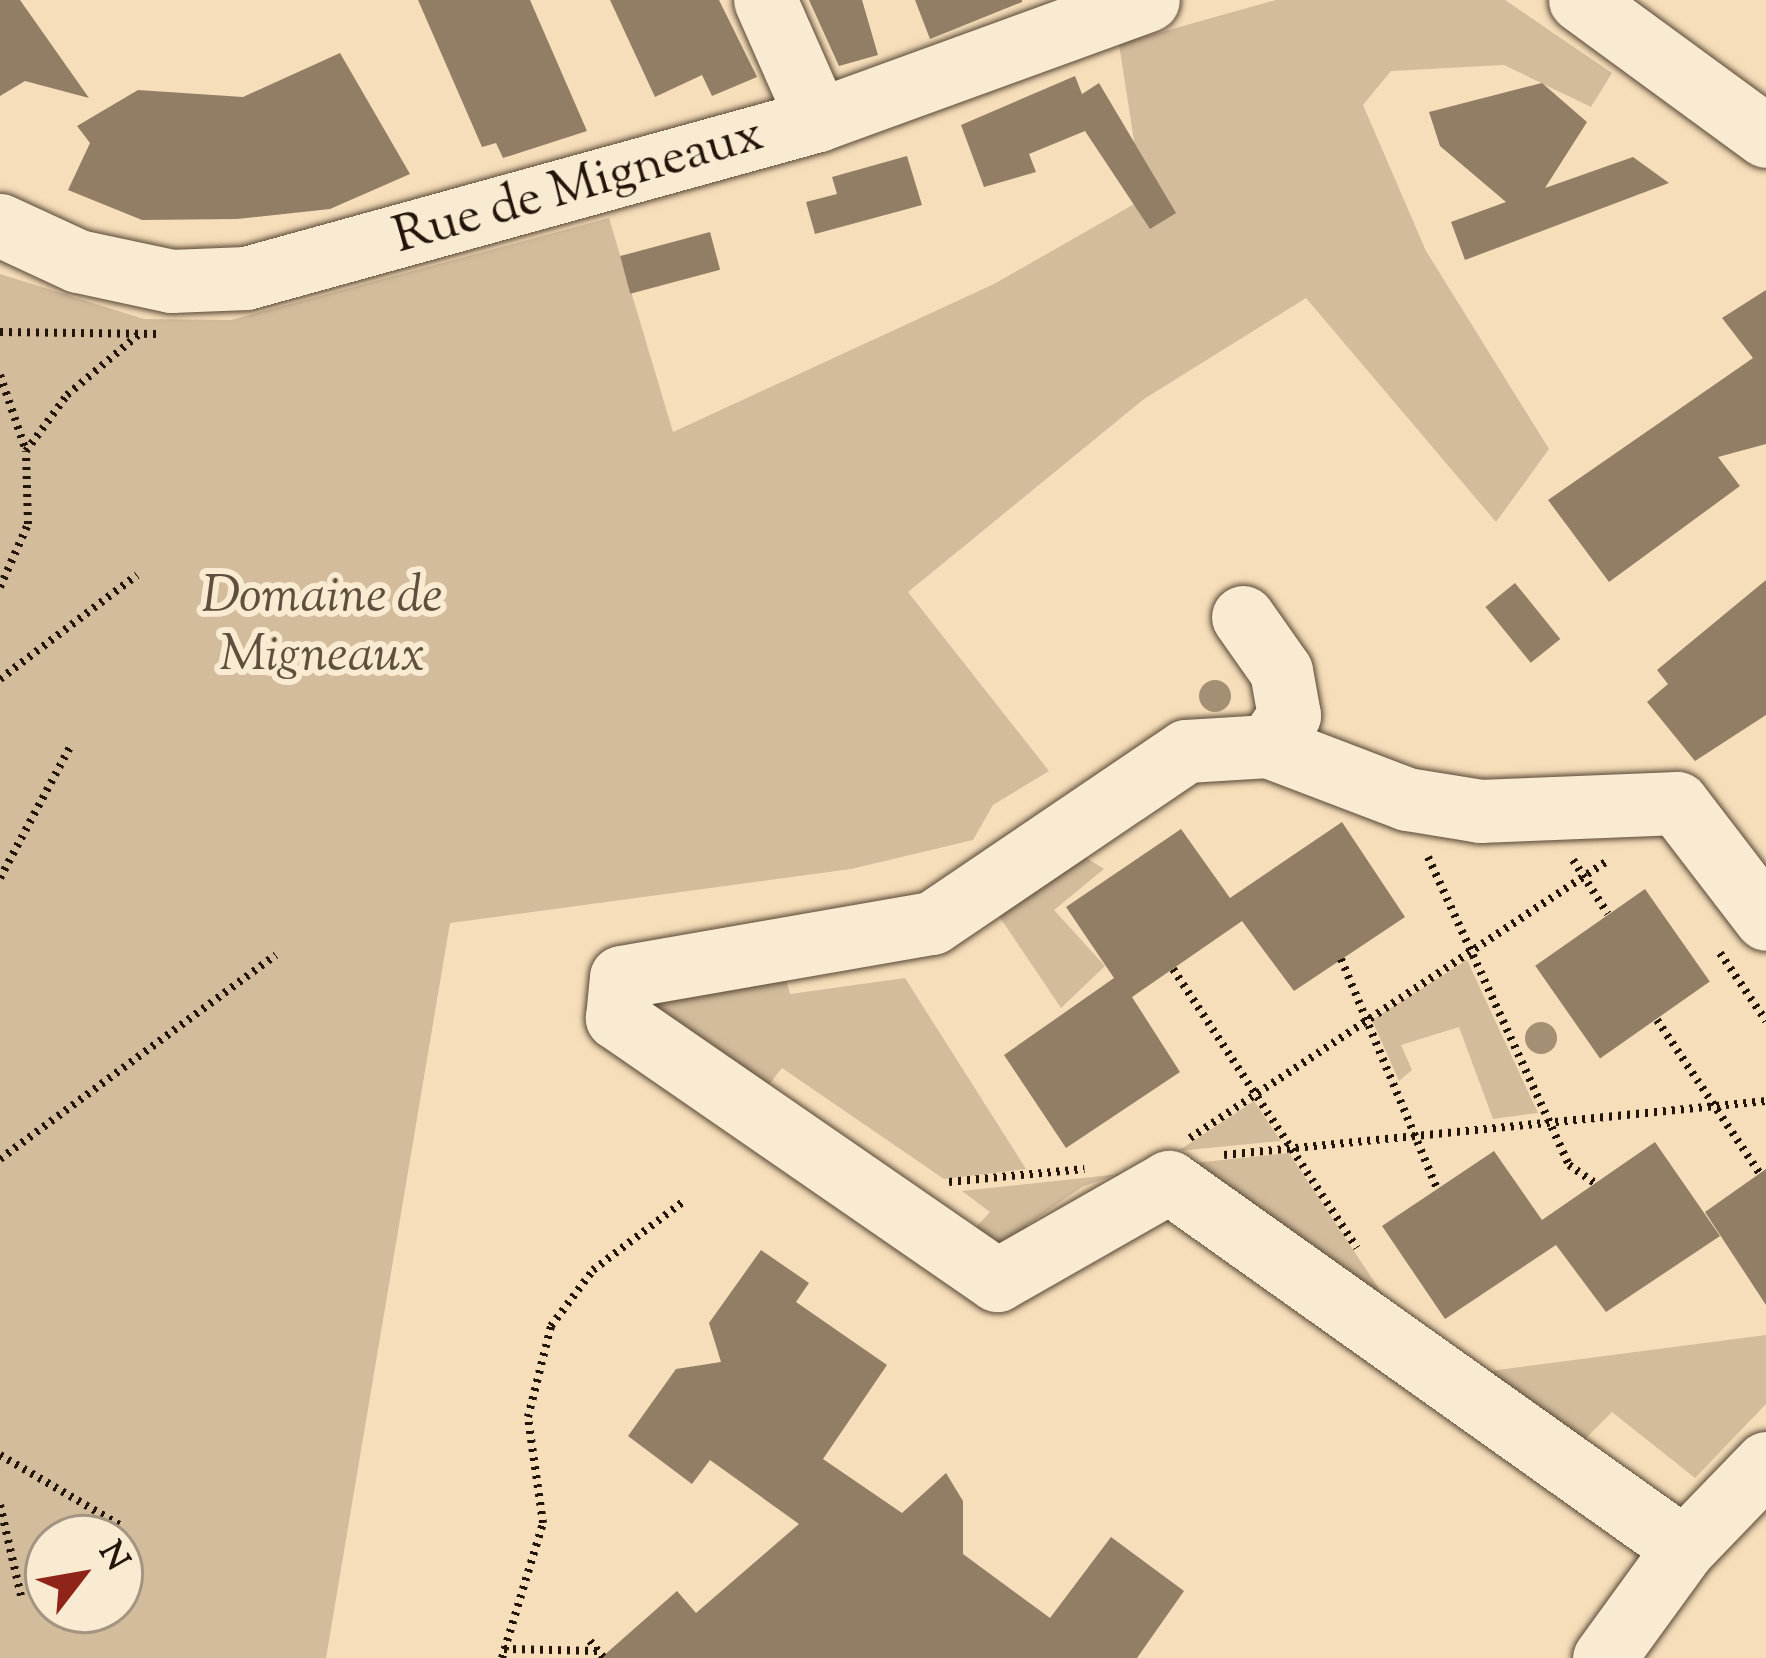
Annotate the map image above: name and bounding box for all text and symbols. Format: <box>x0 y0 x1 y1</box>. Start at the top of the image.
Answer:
street label: Rue de Migneaux <box>387 106 771 270</box>
park label: Domaine de Migneaux <box>201 568 443 688</box>
north arrow <box>24 1514 144 1634</box>
text: N <box>85 1533 140 1581</box>

